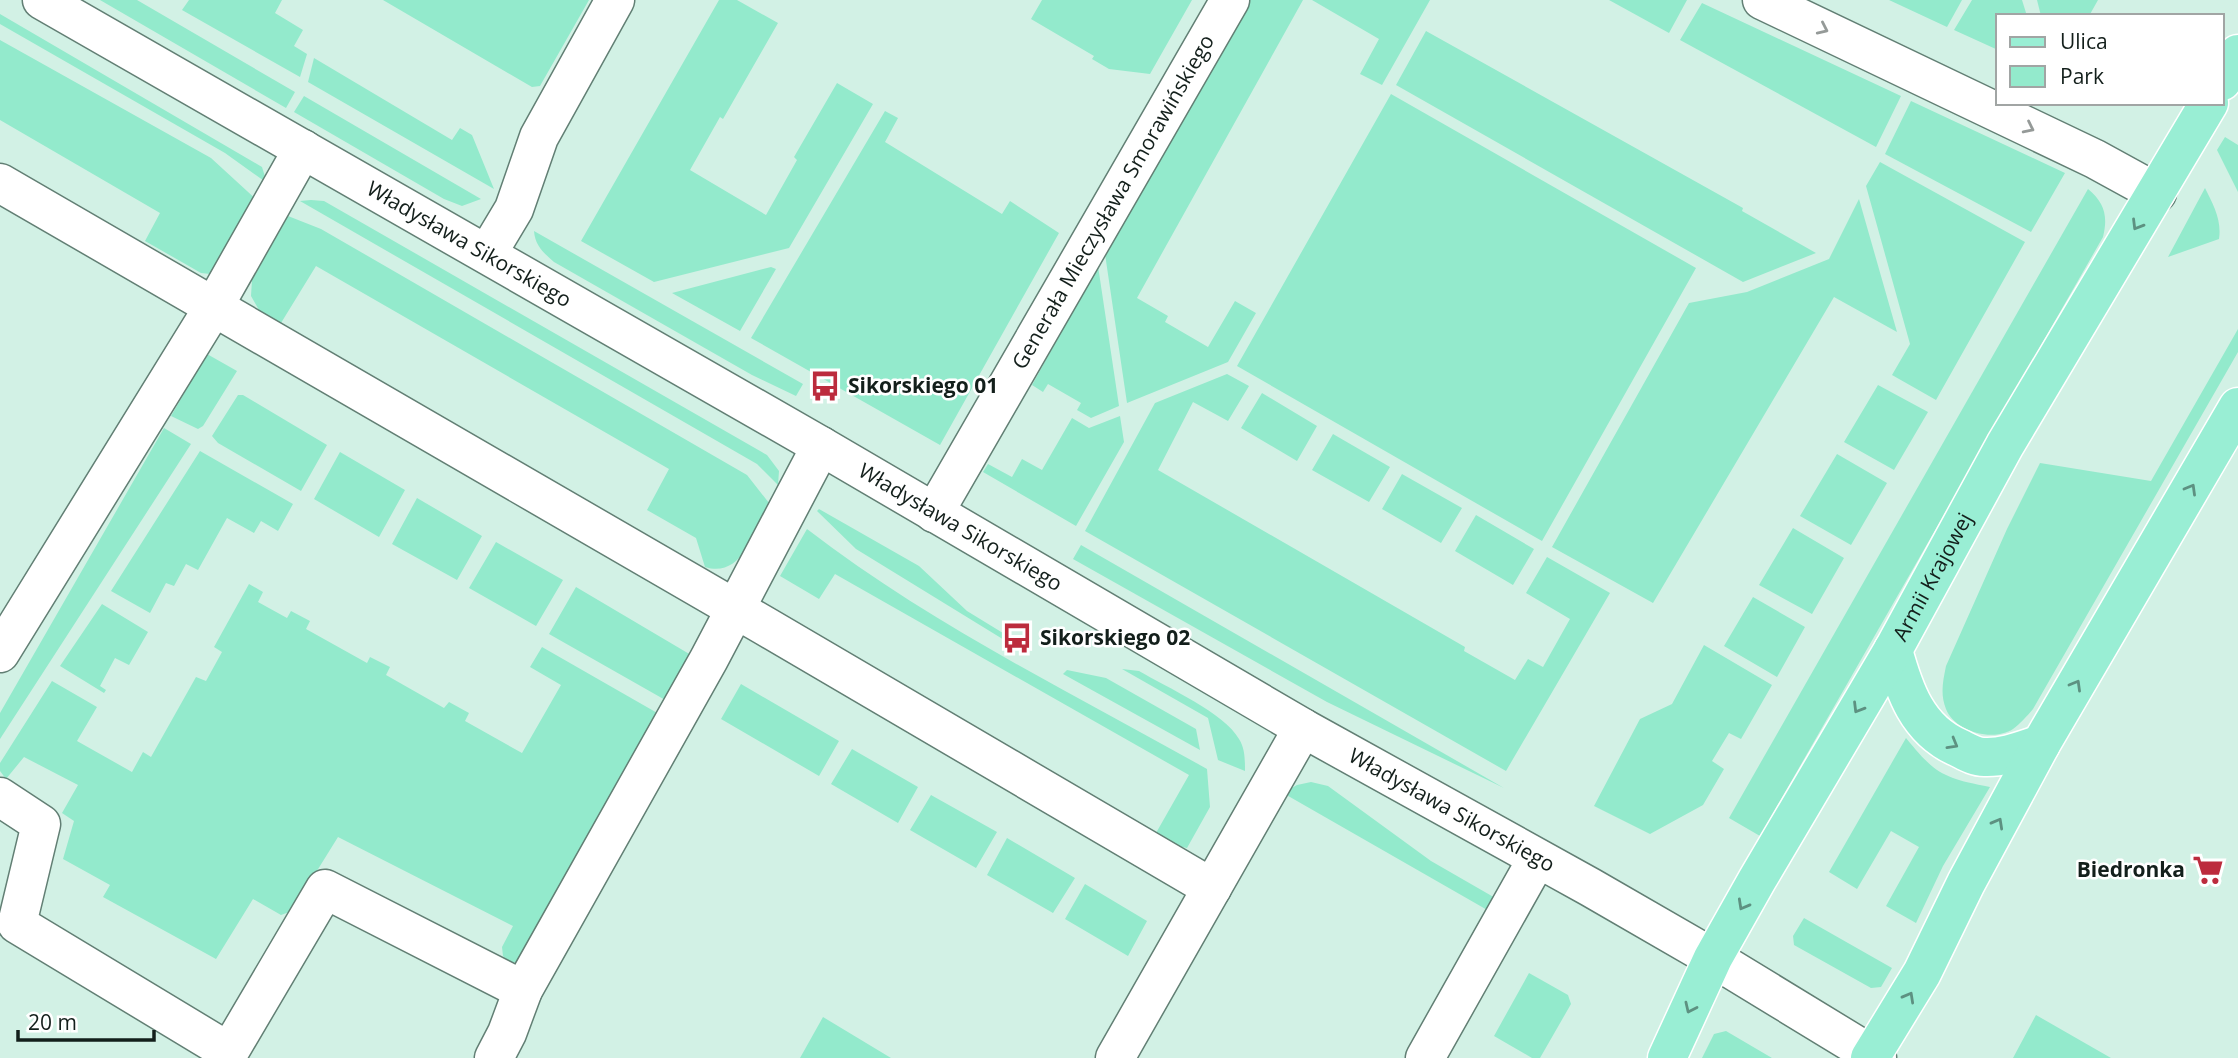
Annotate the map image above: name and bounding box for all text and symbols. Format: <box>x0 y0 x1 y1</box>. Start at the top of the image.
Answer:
legend <box>1996 14 2224 105</box>
one-way arrow <box>1816 21 1828 35</box>
text: Ulica <box>2060 27 2108 55</box>
street label: Generała Mieczysława Smorawińskiego <box>1005 29 1220 374</box>
text: Park <box>2060 62 2104 90</box>
one-way arrow <box>2022 119 2034 133</box>
street label: Władysława Sikorskiego <box>362 174 577 313</box>
one-way arrow <box>2133 218 2146 231</box>
bus stop icon: Sikorskiego 01 <box>808 369 842 403</box>
place label: Sikorskiego 01 <box>848 371 998 399</box>
street label: Władysława Sikorskiego <box>854 456 1068 597</box>
one-way arrow <box>2183 484 2196 496</box>
street label: Armii Krajowej <box>1886 508 1978 646</box>
bus stop icon: Sikorskiego 02 <box>1000 621 1034 655</box>
place label: Sikorskiego 02 <box>1040 623 1190 651</box>
one-way arrow <box>2068 680 2081 693</box>
one-way arrow <box>1853 701 1866 714</box>
one-way arrow <box>1946 736 1959 749</box>
street label: Władysława Sikorskiego <box>1344 741 1560 878</box>
one-way arrow <box>1990 818 2004 831</box>
supermarket icon: Biedronka <box>2191 853 2225 887</box>
place label: Biedronka <box>2077 855 2185 883</box>
one-way arrow <box>1738 897 1751 910</box>
one-way arrow <box>1901 992 1914 1005</box>
scale bar <box>18 998 154 1042</box>
one-way arrow <box>1684 1001 1698 1013</box>
text: 20 m <box>28 1008 77 1036</box>

